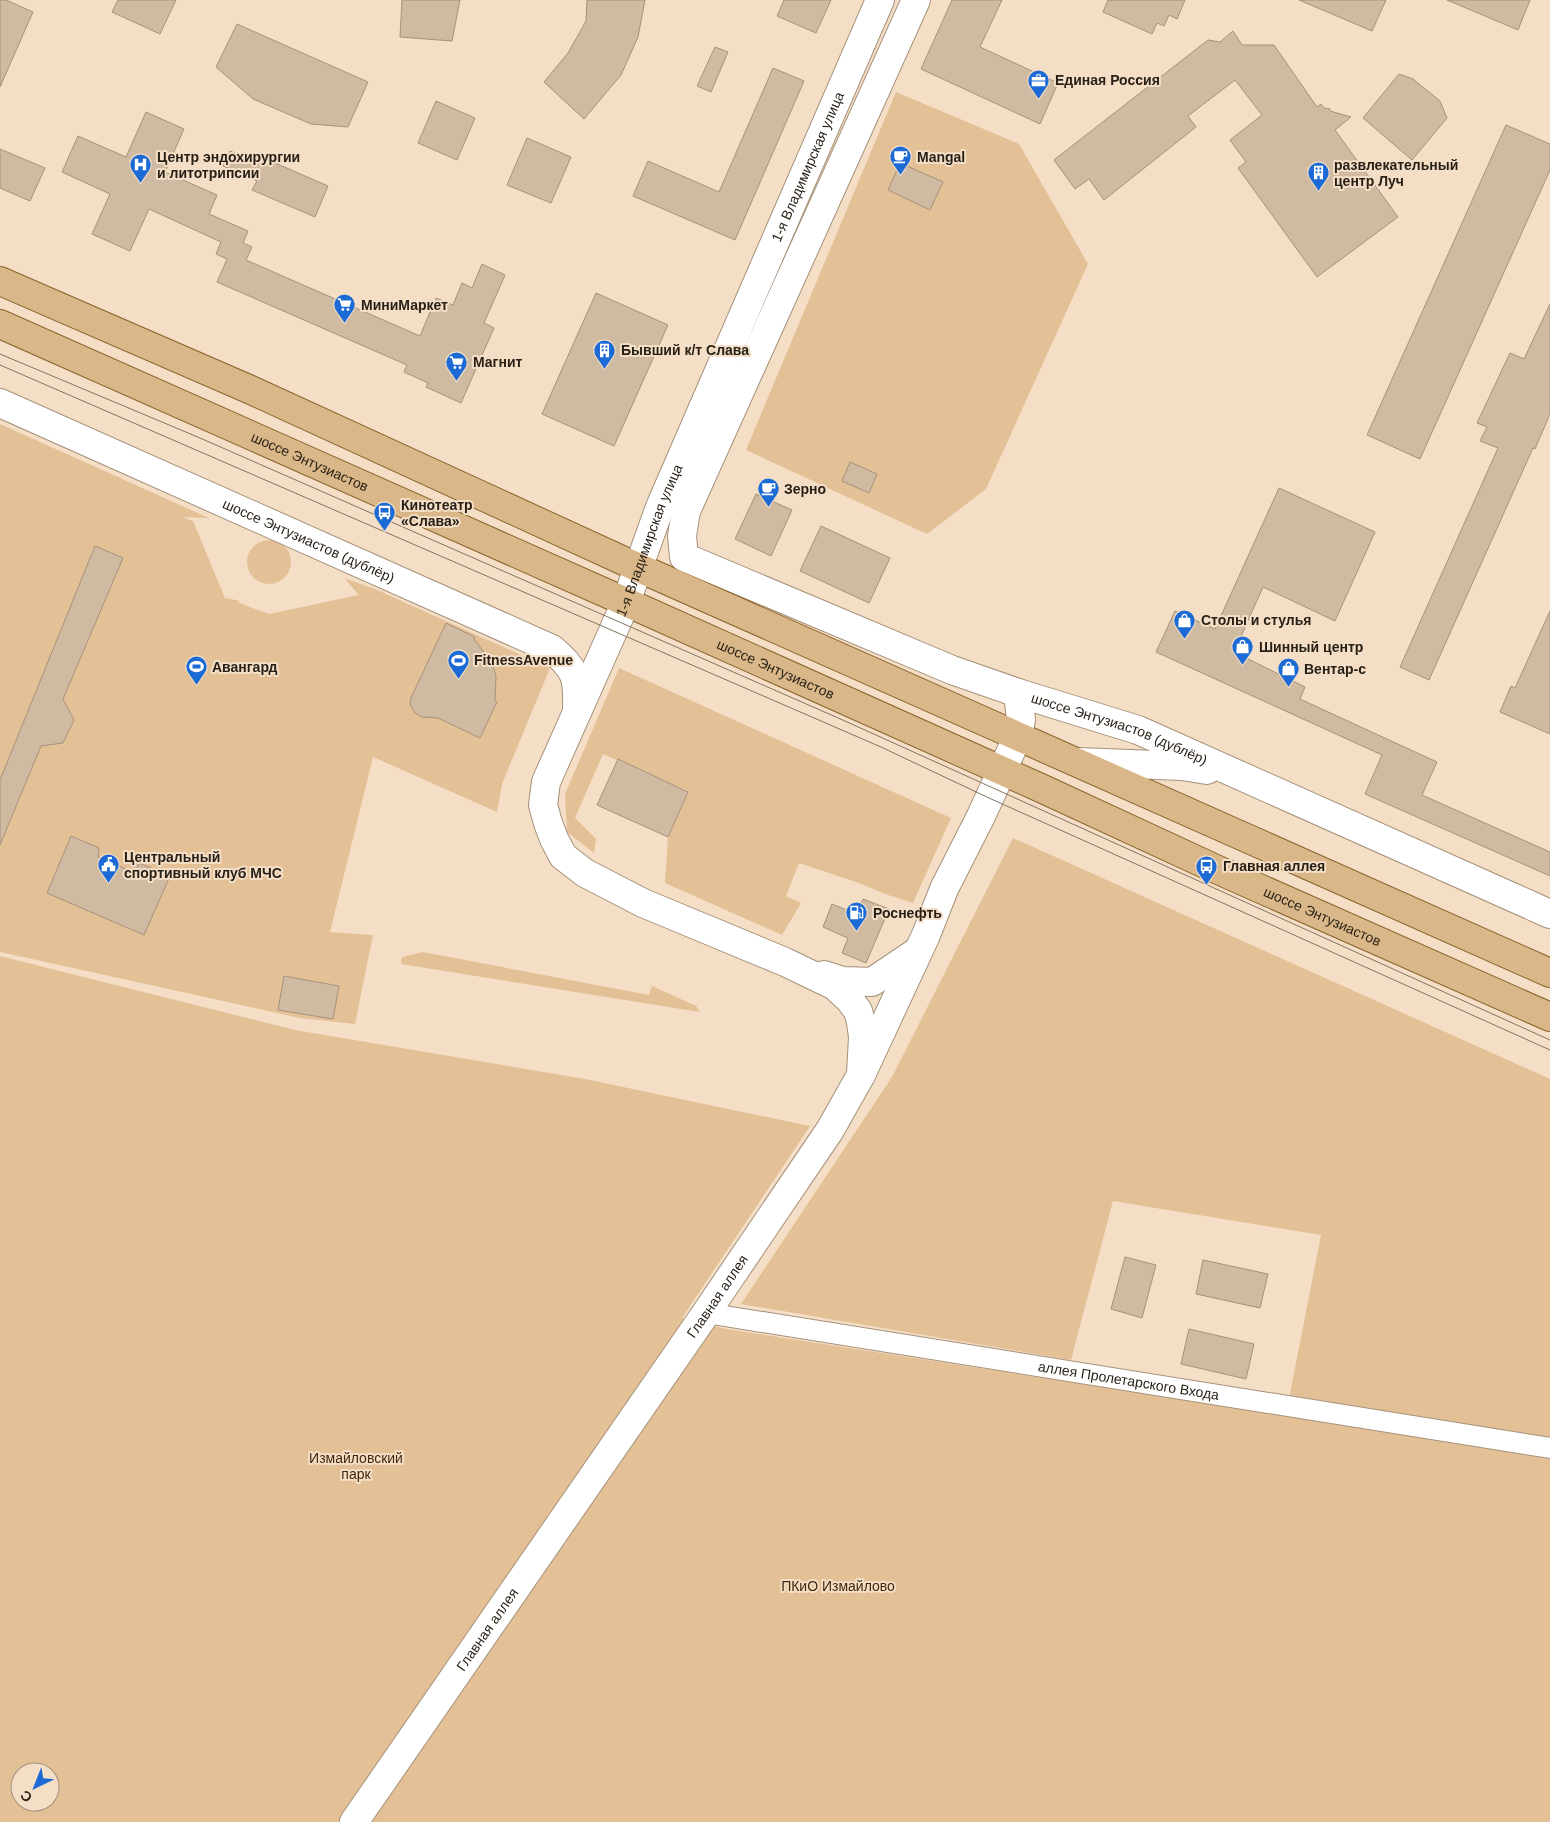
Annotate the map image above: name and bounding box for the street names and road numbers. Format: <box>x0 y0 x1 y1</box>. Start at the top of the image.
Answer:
street label: 1-я Владимирская улица <box>768 89 847 244</box>
street label: шоссе Энтузиастов <box>249 429 371 495</box>
street label: 1-я Владимирская улица <box>613 462 686 619</box>
street label: шоссе Энтузиастов (дублёр) <box>220 495 397 586</box>
street label: шоссе Энтузиастов <box>715 636 837 702</box>
street label: шоссе Энтузиастов (дублёр) <box>1029 690 1210 768</box>
street label: шоссе Энтузиастов <box>1261 883 1384 949</box>
street label: Главная аллея <box>683 1252 751 1341</box>
street label: аллея Пролетарского Входа <box>1037 1358 1221 1403</box>
street label: Главная аллея <box>453 1585 521 1674</box>

